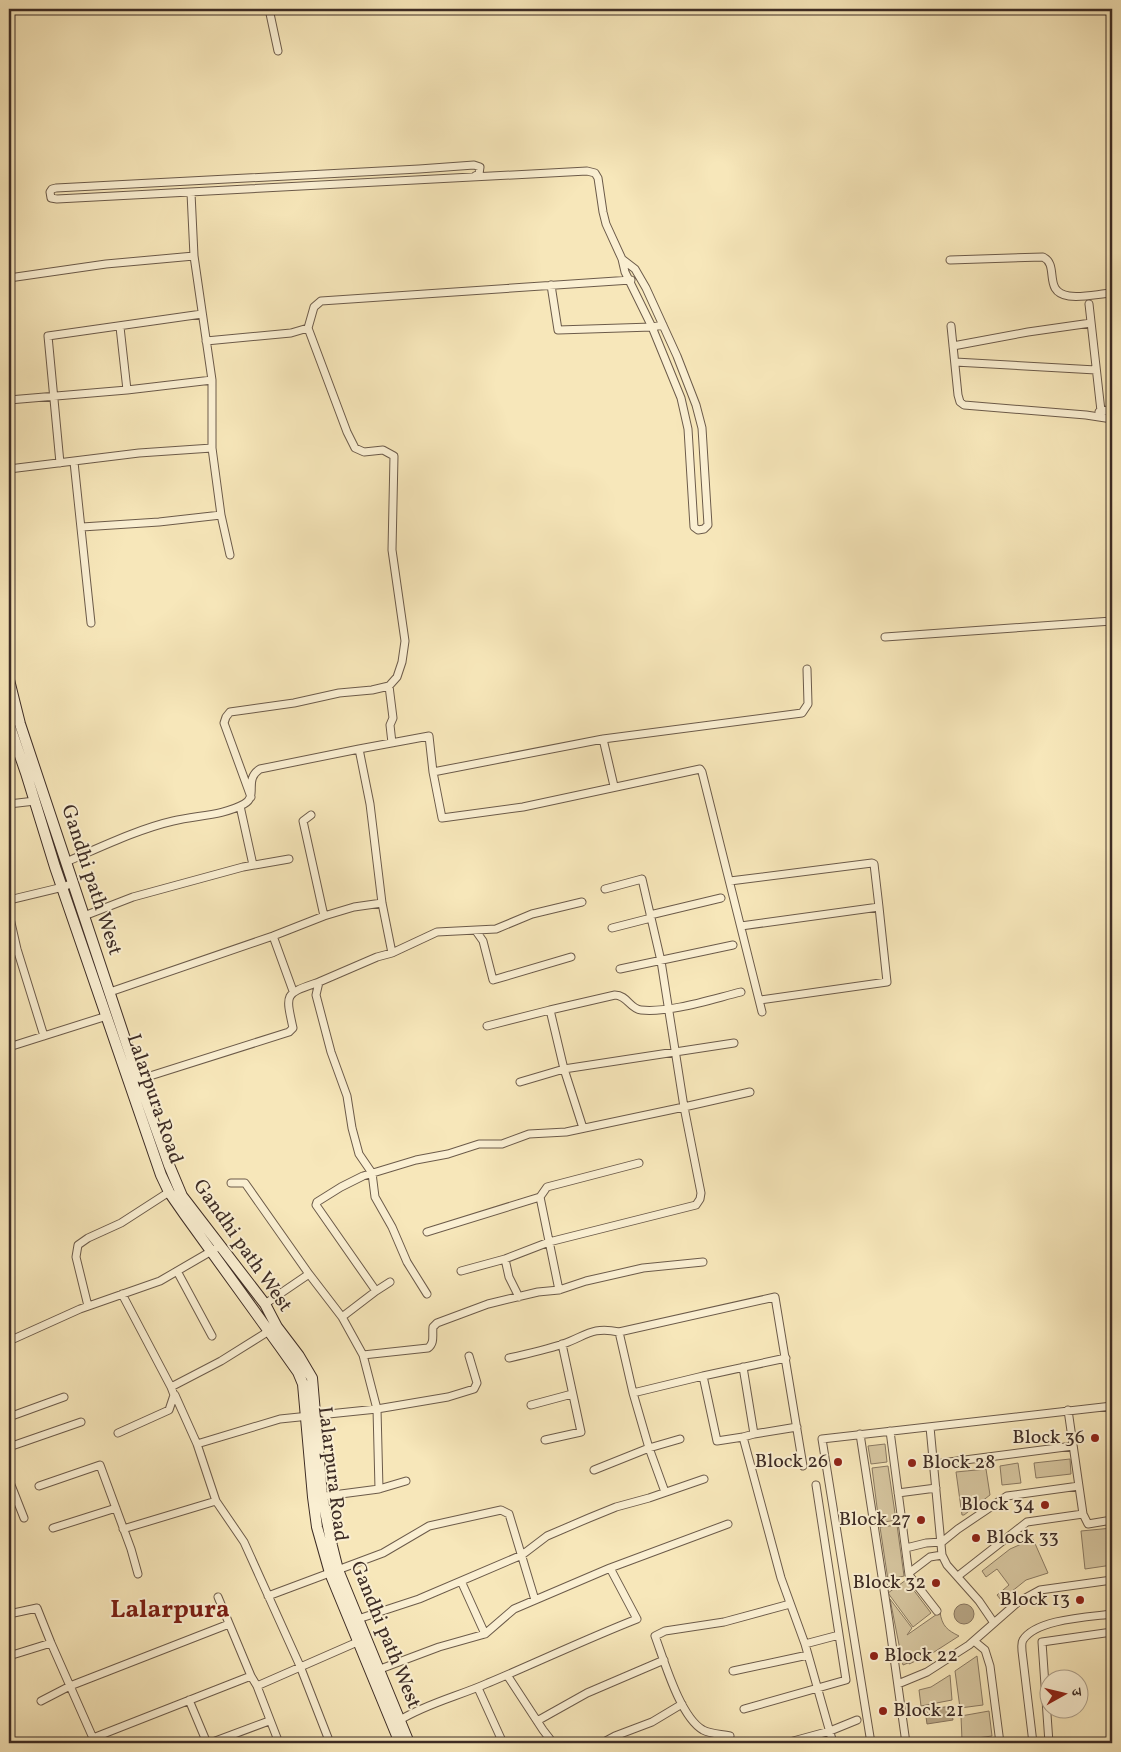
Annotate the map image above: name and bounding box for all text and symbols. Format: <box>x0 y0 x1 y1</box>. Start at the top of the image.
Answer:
street label: Gandhi path West <box>53 801 129 959</box>
street label: Lalarpura Road <box>119 1030 189 1168</box>
street label: Gandhi path West <box>186 1174 298 1318</box>
street label: Lalarpura Road <box>310 1405 354 1543</box>
place label: Block 36 <box>1012 1424 1085 1452</box>
marker: Block 36 <box>1089 1432 1101 1444</box>
place label: Block 26 <box>755 1448 828 1476</box>
place label: Block 28 <box>922 1449 995 1477</box>
marker: Block 26 <box>832 1456 844 1468</box>
marker: Block 28 <box>906 1457 918 1469</box>
place label: Block 34 <box>960 1491 1035 1519</box>
marker: Block 34 <box>1039 1499 1051 1511</box>
place label: Block 27 <box>839 1506 911 1534</box>
marker: Block 27 <box>915 1514 927 1526</box>
place label: Block 33 <box>986 1524 1059 1552</box>
marker: Block 33 <box>970 1532 982 1544</box>
street label: Gandhi path West <box>343 1557 427 1713</box>
place label: Block 32 <box>853 1569 926 1597</box>
marker: Block 32 <box>930 1577 942 1589</box>
place label: Block 13 <box>1000 1586 1070 1614</box>
district label: Lalarpura <box>110 1593 230 1628</box>
marker: Block 13 <box>1074 1594 1086 1606</box>
place label: Block 22 <box>884 1642 958 1670</box>
marker: Block 22 <box>868 1650 880 1662</box>
north arrow <box>1038 1670 1088 1720</box>
text: उ <box>1065 1687 1085 1698</box>
place label: Block 21 <box>893 1697 964 1725</box>
marker: Block 21 <box>877 1705 889 1717</box>

